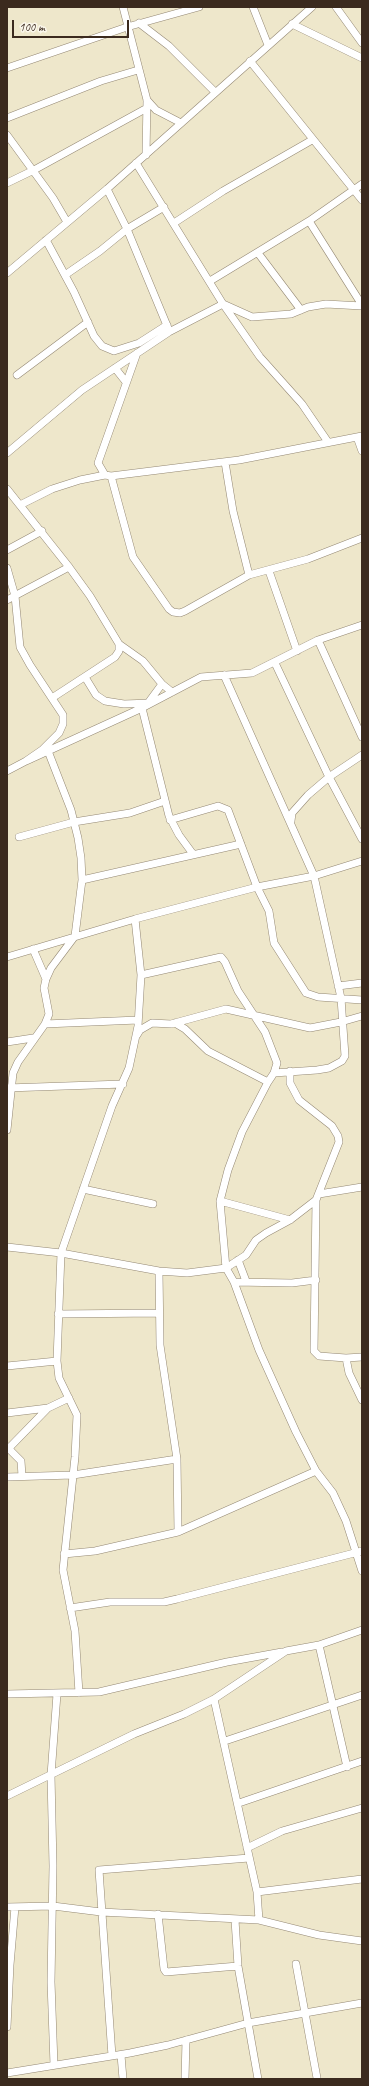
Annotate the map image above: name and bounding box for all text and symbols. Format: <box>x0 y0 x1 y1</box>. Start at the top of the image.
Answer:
scale bar <box>14 12 131 38</box>
text: 100 m <box>19 19 45 35</box>

